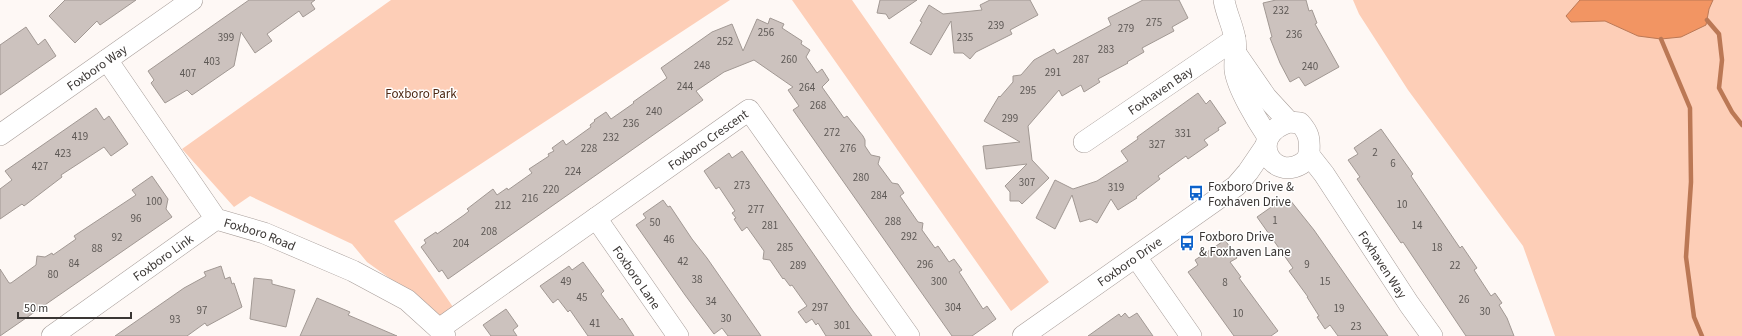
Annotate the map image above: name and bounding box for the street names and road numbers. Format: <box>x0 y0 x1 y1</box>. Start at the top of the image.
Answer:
street label: Foxboro Way <box>63 40 131 95</box>
street label: Foxhaven Bay <box>1124 62 1197 120</box>
street label: Foxboro Crescent <box>664 105 753 175</box>
street label: Foxboro Road <box>222 214 298 255</box>
street label: Foxhaven Way <box>1353 227 1411 302</box>
street label: Foxboro Link <box>129 230 198 286</box>
street label: Foxboro Drive <box>1094 233 1166 291</box>
street label: Foxboro Lane <box>608 242 665 313</box>

